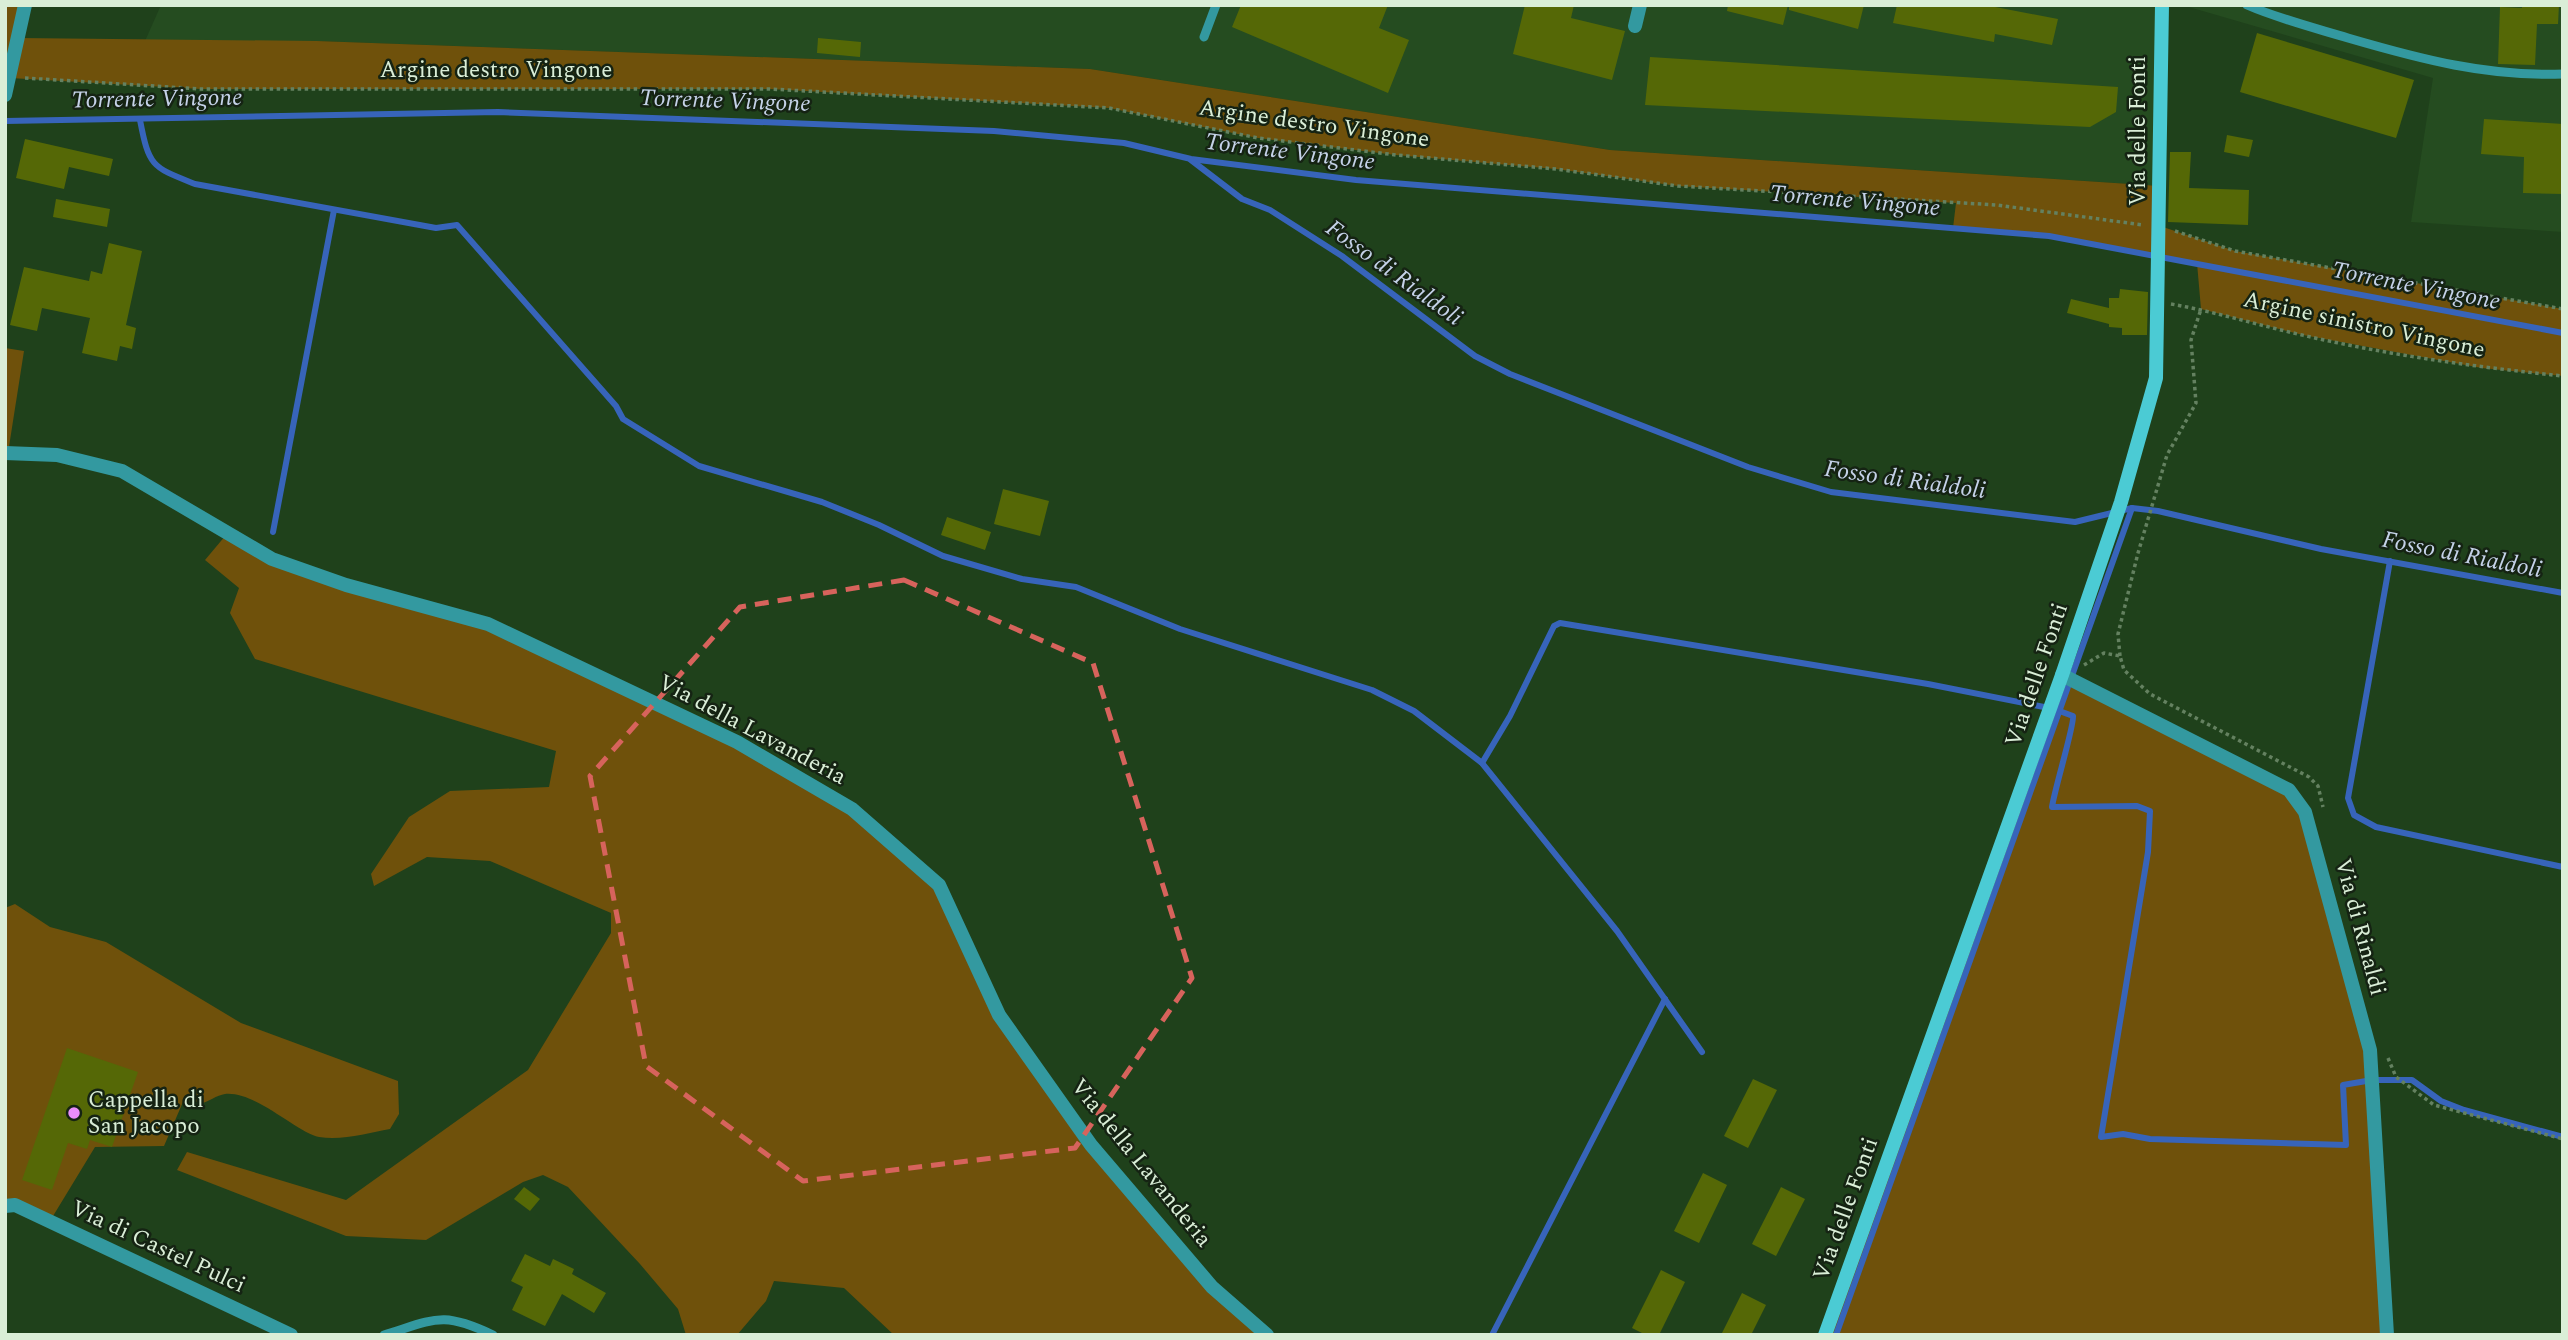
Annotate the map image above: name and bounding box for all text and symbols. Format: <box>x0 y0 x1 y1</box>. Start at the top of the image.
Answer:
street label: Argine destro Vingone <box>380 53 612 88</box>
street label: Via delle Fonti <box>2121 56 2156 206</box>
water label: Torrente Vingone <box>71 80 243 118</box>
water label: Torrente Vingone <box>639 80 811 122</box>
street label: Argine destro Vingone <box>1196 90 1432 158</box>
water label: Torrente Vingone <box>1203 124 1377 180</box>
water label: Torrente Vingone <box>1768 176 1942 226</box>
water label: Fosso di Rialdoli <box>1318 211 1470 335</box>
water label: Torrente Vingone <box>2329 252 2503 320</box>
street label: Argine sinistro Vingone <box>2240 282 2488 368</box>
water label: Fosso di Rialdoli <box>1822 451 1988 509</box>
water label: Fosso di Rialdoli <box>2379 522 2545 588</box>
street label: Via delle Fonti <box>1996 598 2078 752</box>
street label: Via della Lavanderia <box>652 666 852 794</box>
street label: Via di Rinaldi <box>2325 855 2395 999</box>
street label: Via della Lavanderia <box>1062 1071 1220 1255</box>
place label: Cappella di San Jacopo <box>88 1083 204 1144</box>
marker: Cappella di San Jacopo <box>66 1105 82 1121</box>
street label: Via delle Fonti <box>1804 1132 1888 1286</box>
street label: Via di Castel Pulci <box>65 1191 251 1303</box>

